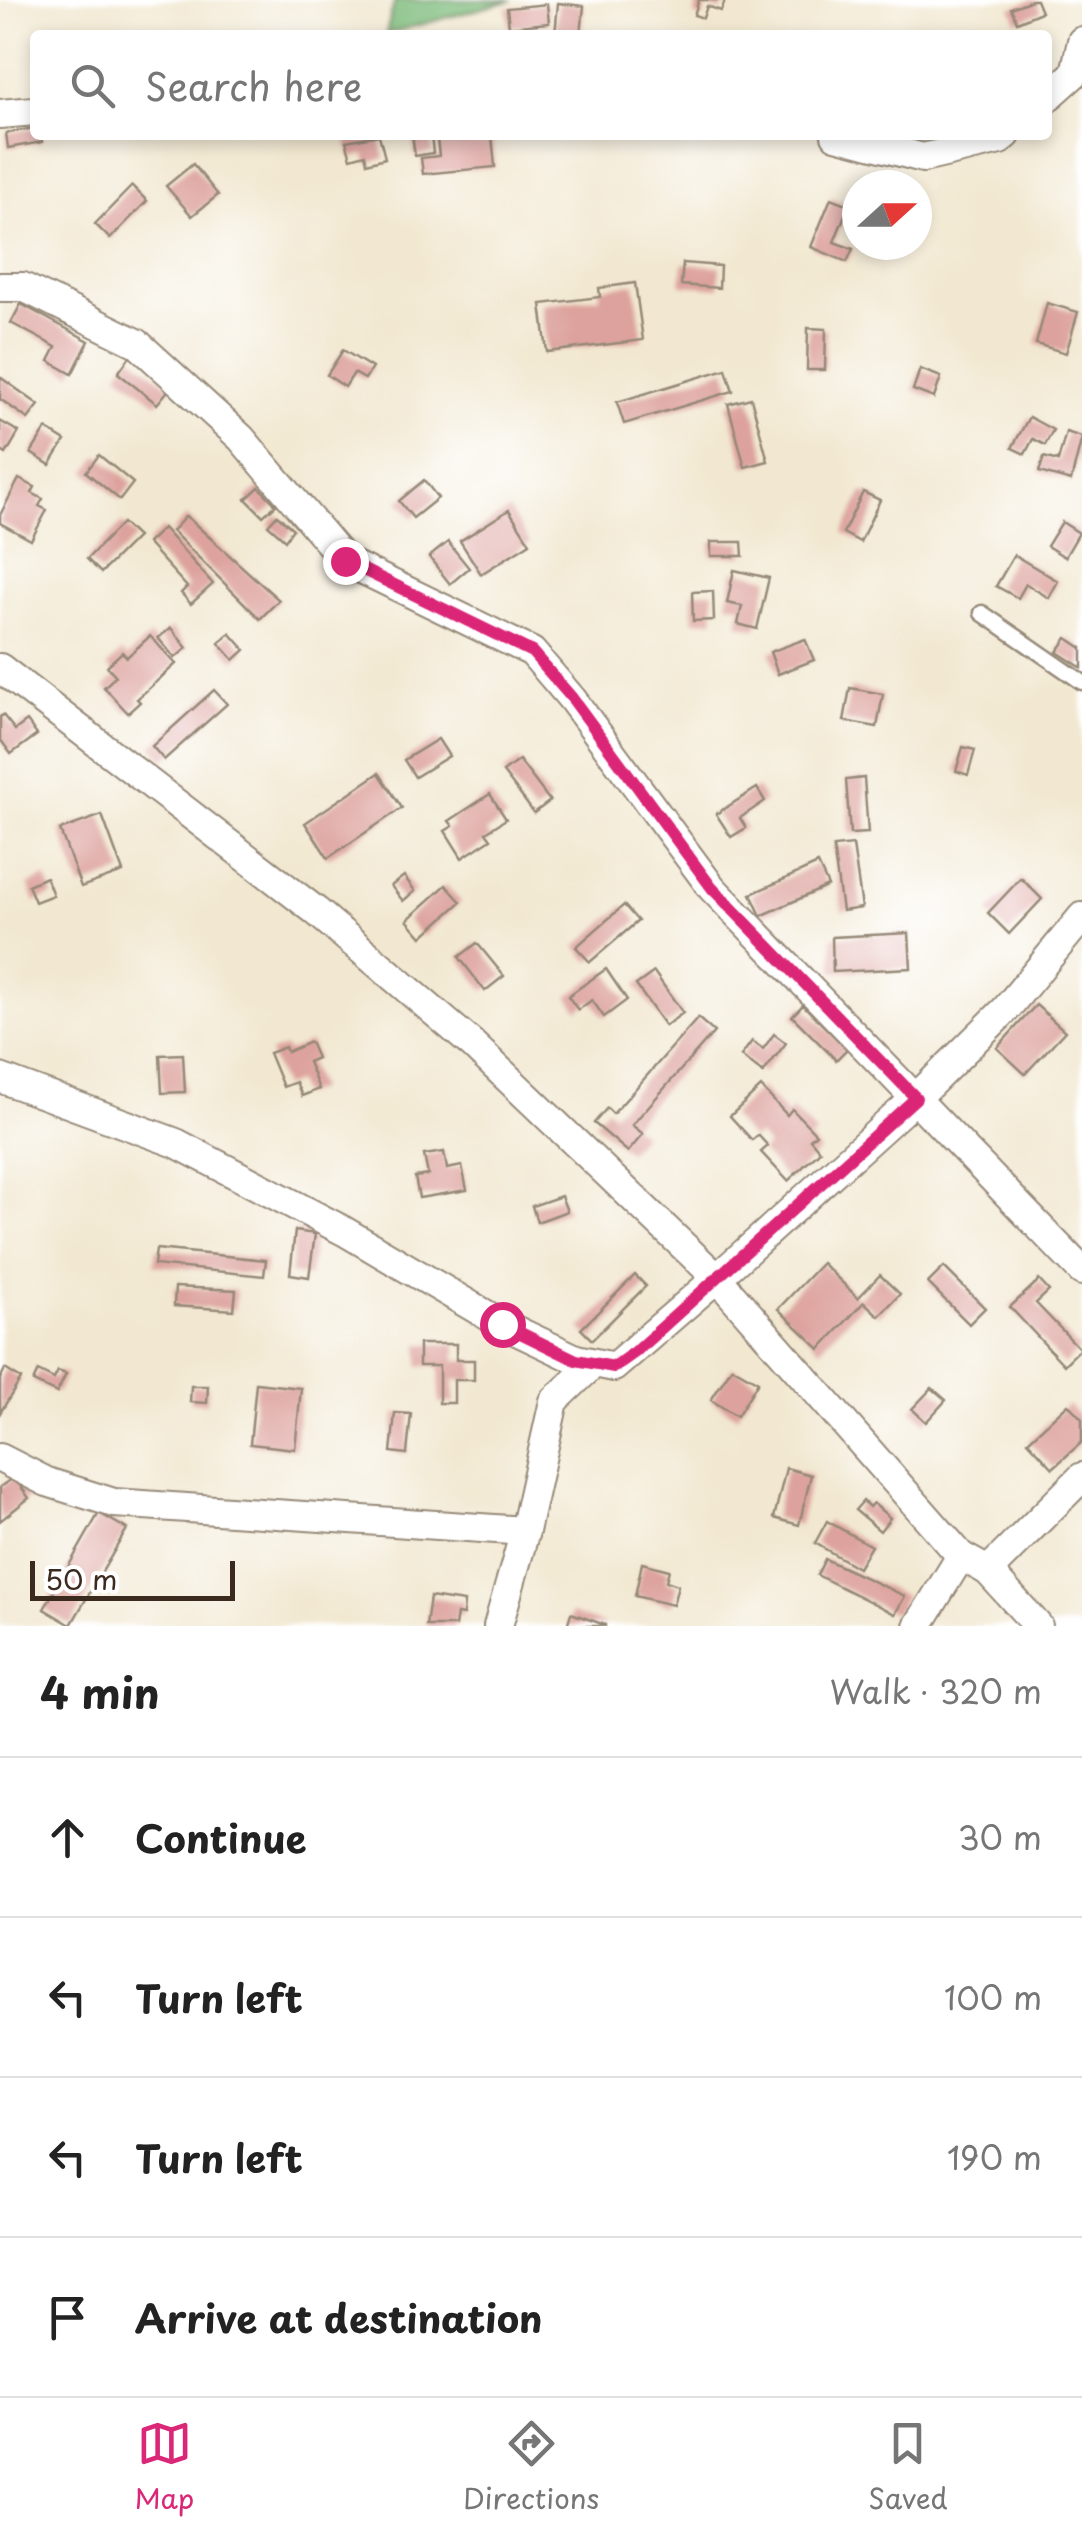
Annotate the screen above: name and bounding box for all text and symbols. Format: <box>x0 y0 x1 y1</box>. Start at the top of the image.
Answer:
search box <box>30 30 1052 140</box>
text: Search here <box>145 57 362 114</box>
icon: search <box>65 58 120 113</box>
north arrow <box>842 170 932 260</box>
route end <box>323 539 369 585</box>
route start <box>480 1302 526 1348</box>
scale bar <box>30 1556 235 1600</box>
text: 50 m <box>45 1557 118 1600</box>
text: 4 min <box>40 1660 160 1723</box>
text: Walk · 320 m <box>830 1667 1042 1715</box>
text: Continue <box>135 1809 306 1866</box>
icon: ahead <box>40 1810 95 1865</box>
text: 30 m <box>958 1813 1042 1861</box>
text: Turn left <box>135 1969 303 2026</box>
icon: left <box>40 1970 95 2025</box>
text: 100 m <box>944 1973 1042 2021</box>
text: Turn left <box>135 2129 303 2186</box>
icon: left <box>40 2130 95 2185</box>
text: 190 m <box>947 2133 1042 2181</box>
text: Arrive at destination <box>135 2289 543 2346</box>
icon: arrive <box>40 2290 95 2345</box>
tab: Map <box>134 2416 194 2519</box>
tab: Directions <box>463 2416 599 2519</box>
tab: Saved <box>868 2416 948 2519</box>

